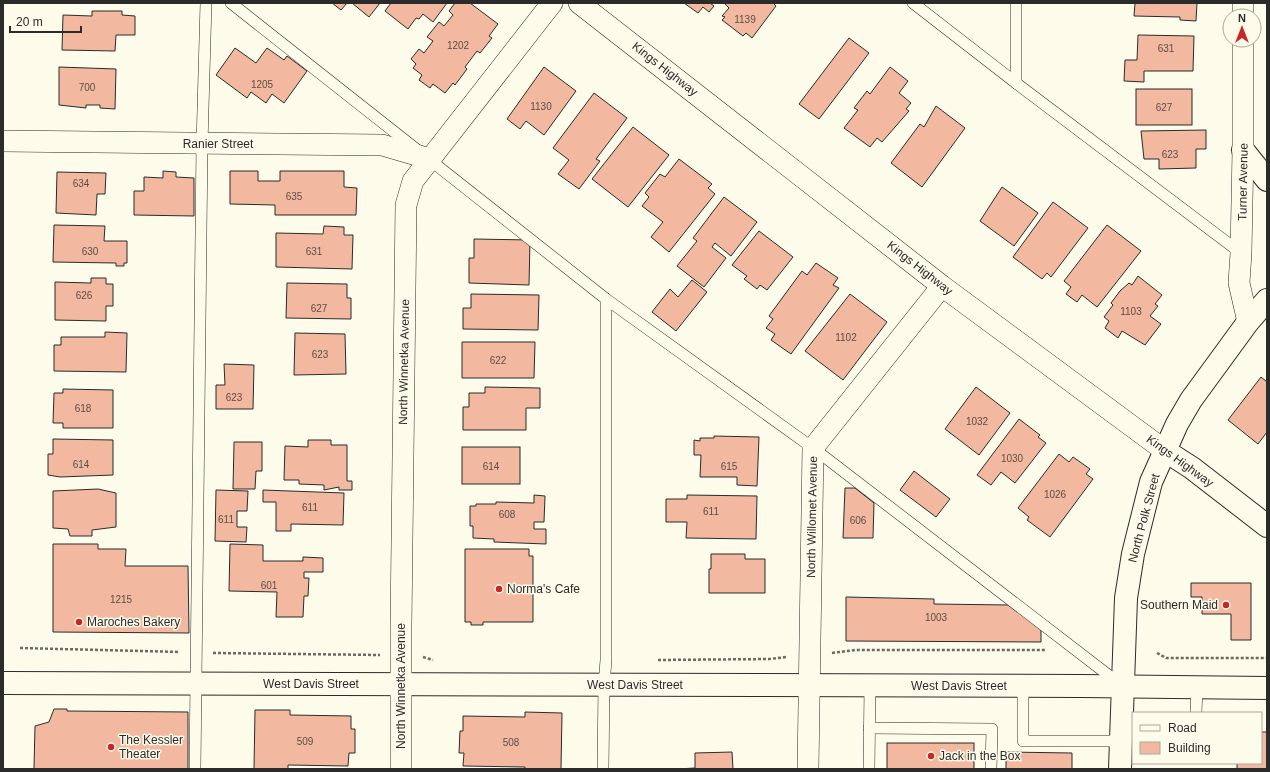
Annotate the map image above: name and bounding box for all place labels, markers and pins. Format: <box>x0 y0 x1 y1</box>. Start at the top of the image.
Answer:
place label: Norma's Cafe <box>507 582 580 596</box>
marker: Norma's Cafe <box>494 584 504 594</box>
place label: Southern Maid <box>1140 598 1218 612</box>
marker: Southern Maid <box>1221 600 1231 610</box>
place label: Maroches Bakery <box>87 615 180 629</box>
marker: Maroches Bakery <box>74 617 84 627</box>
place label: The Kessler Theater <box>119 733 183 761</box>
marker: The Kessler Theater <box>106 742 116 752</box>
place label: Jack in the Box <box>939 749 1020 763</box>
marker: Jack in the Box <box>926 751 936 761</box>

